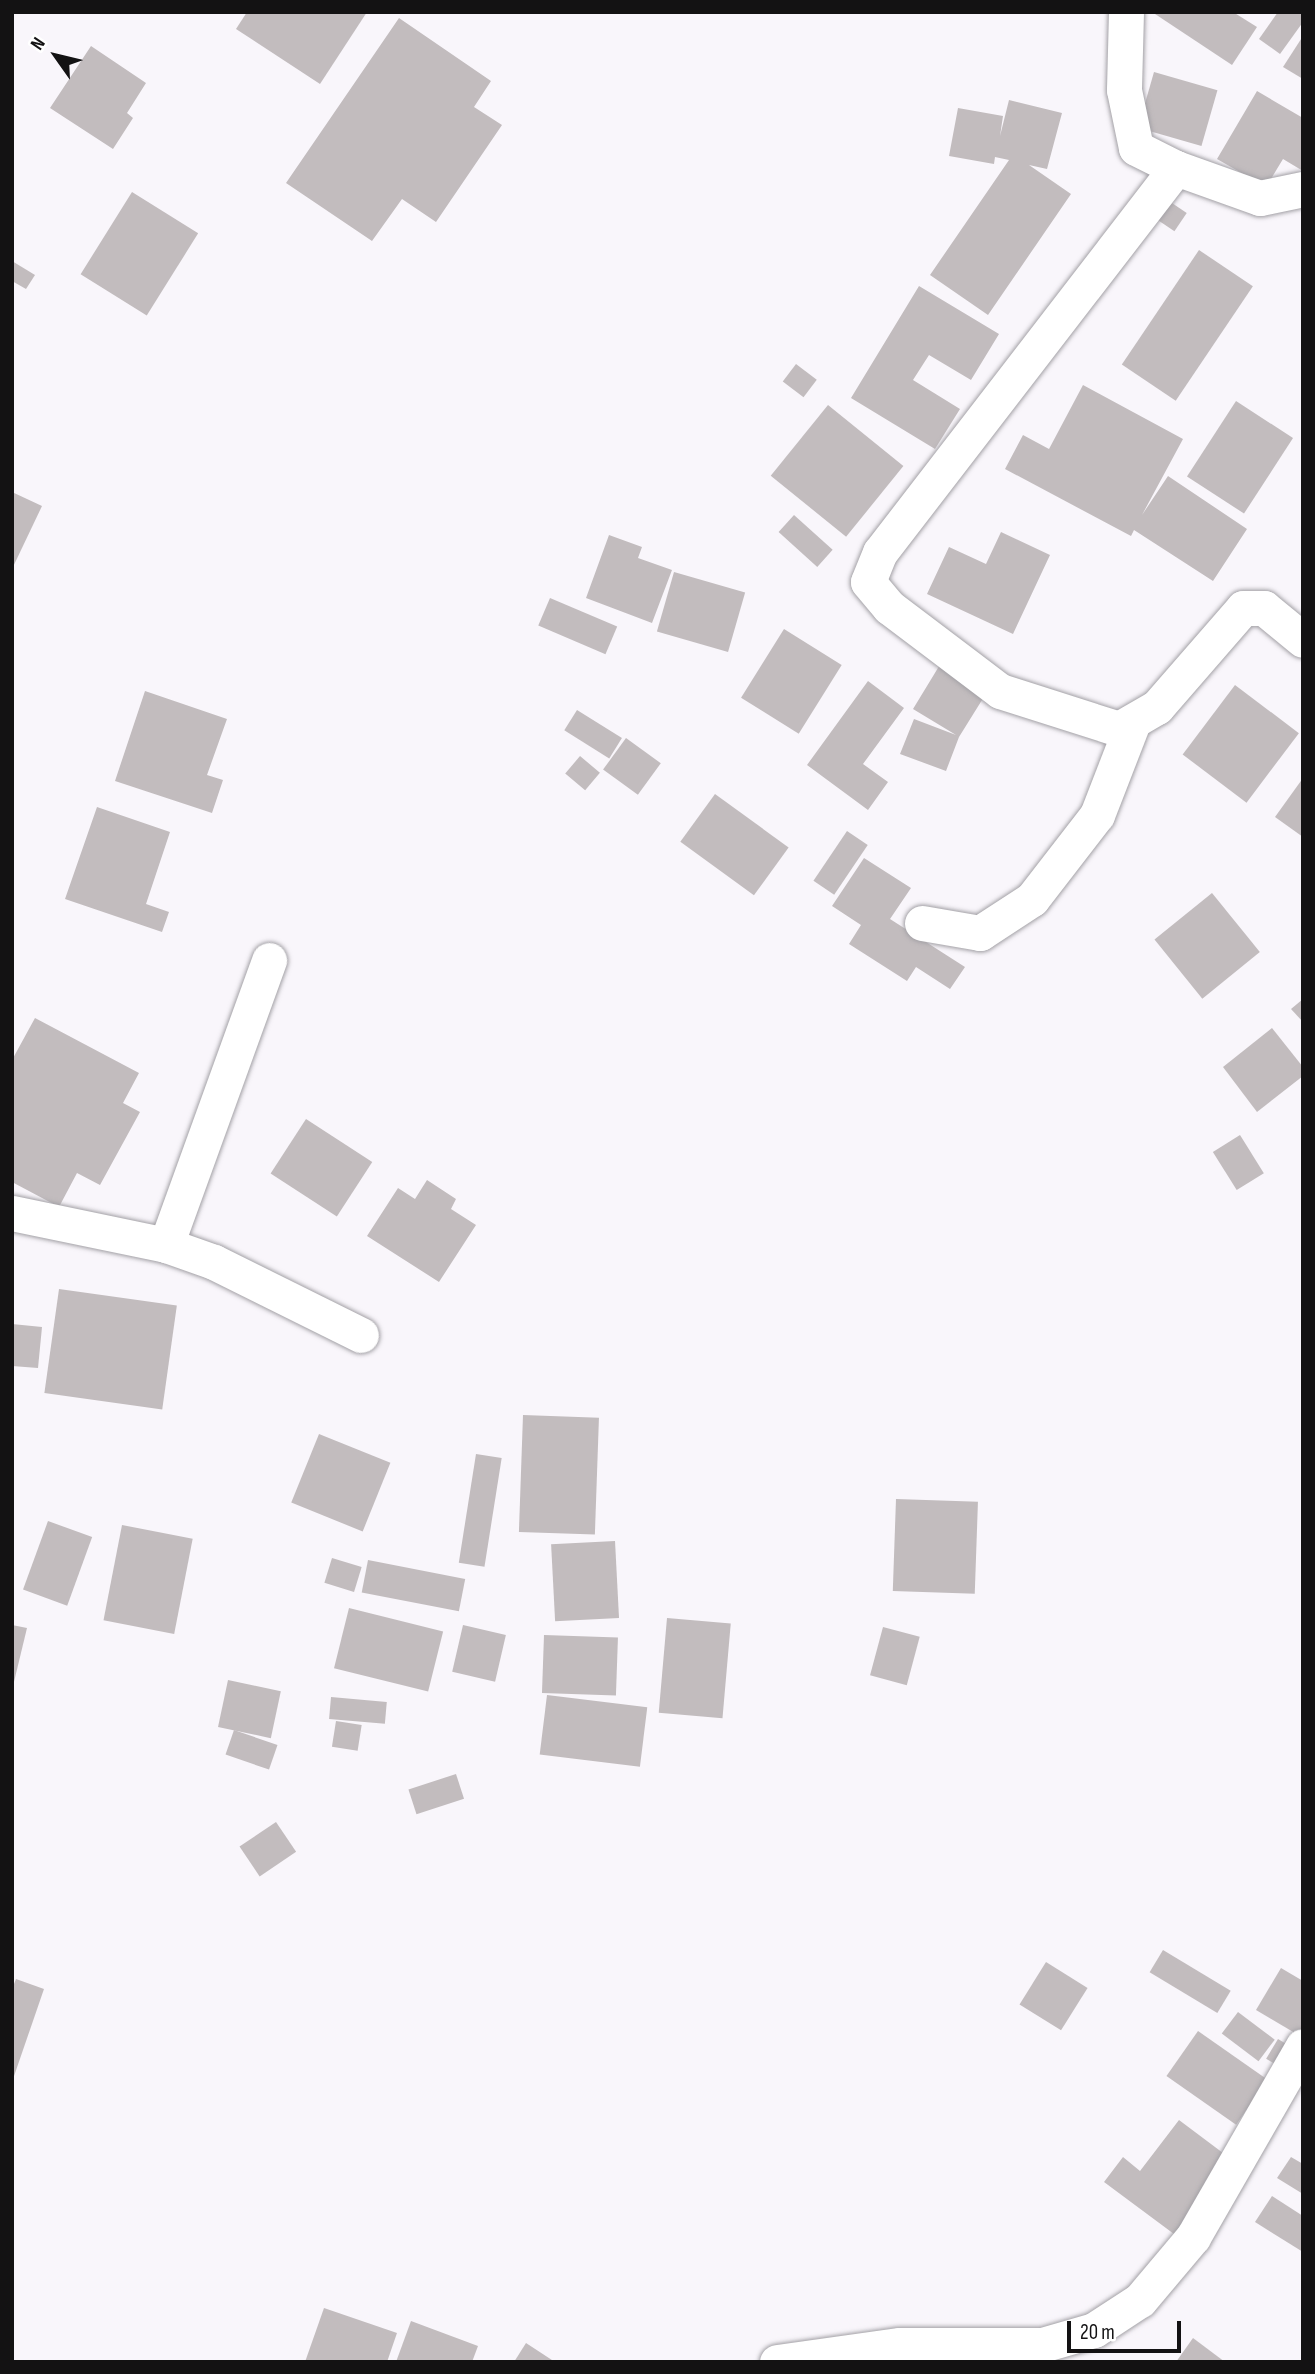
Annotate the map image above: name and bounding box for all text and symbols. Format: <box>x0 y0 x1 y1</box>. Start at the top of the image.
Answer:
north arrow <box>21 21 91 91</box>
text: N <box>26 33 51 55</box>
scale bar <box>1070 2308 1184 2352</box>
text: 20 m <box>1080 2320 1115 2345</box>

